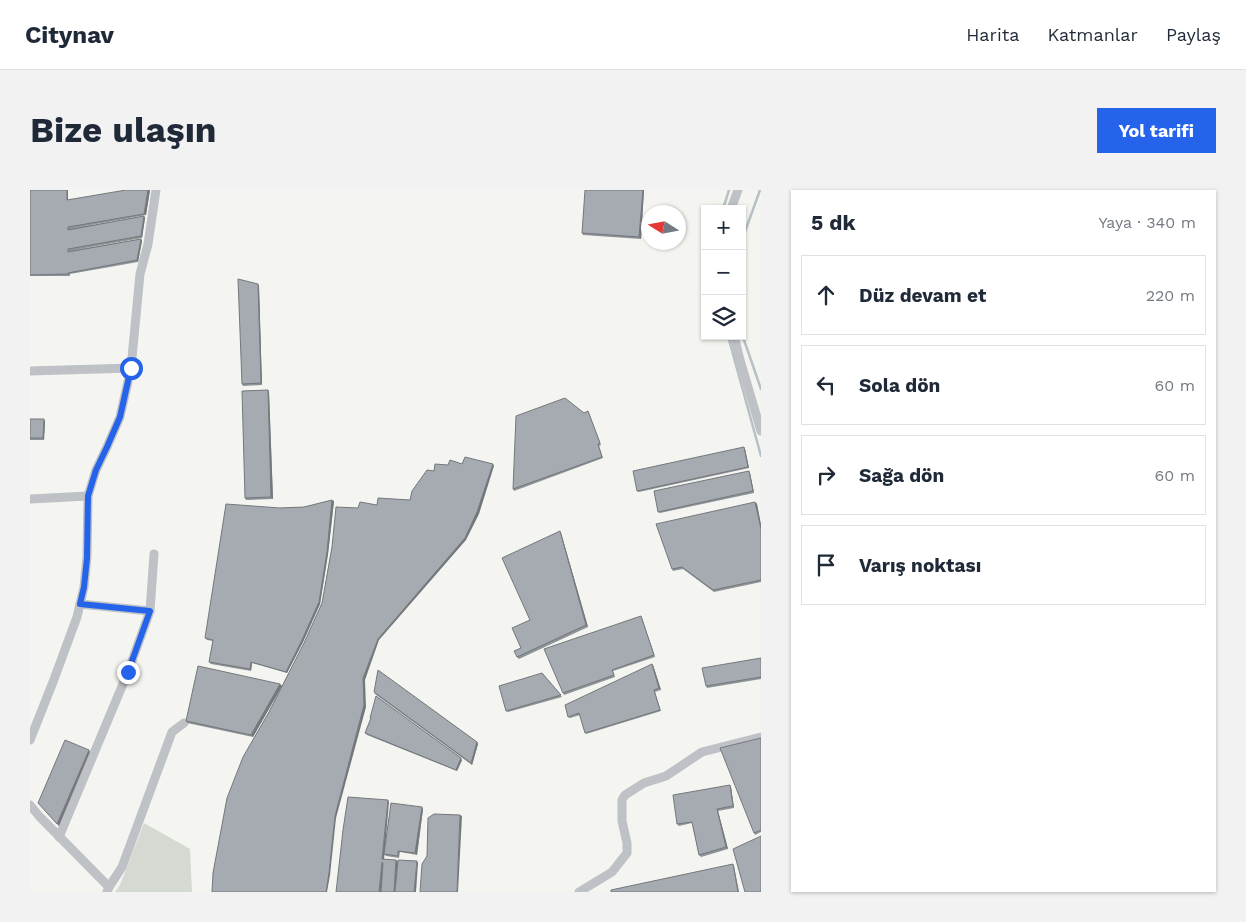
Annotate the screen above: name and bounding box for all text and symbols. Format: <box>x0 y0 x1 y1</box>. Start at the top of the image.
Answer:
text: Citynav <box>25 21 114 49</box>
text: Harita <box>966 24 1019 45</box>
text: Katmanlar <box>1047 24 1138 45</box>
text: Paylaş <box>1166 24 1221 45</box>
button: Yol tarifi <box>1097 108 1216 153</box>
text: Bize ulaşın <box>30 109 217 151</box>
north arrow <box>641 205 686 250</box>
map controls <box>701 205 746 340</box>
button: + <box>701 205 746 250</box>
text: 5 dk <box>811 210 855 235</box>
text: Yaya · 340 m <box>1099 213 1196 232</box>
button: − <box>701 250 746 295</box>
icon: ahead <box>812 281 840 309</box>
text: Düz devam et <box>859 284 986 307</box>
text: 220 m <box>1146 286 1195 305</box>
button: layers <box>701 295 746 340</box>
route start <box>120 357 143 380</box>
icon: left <box>812 371 840 399</box>
text: Sola dön <box>859 374 940 397</box>
text: 60 m <box>1155 376 1195 395</box>
icon: right <box>812 461 840 489</box>
text: Sağa dön <box>859 464 944 487</box>
text: 60 m <box>1155 466 1195 485</box>
icon: arrive <box>812 551 840 579</box>
text: Varış noktası <box>859 554 981 577</box>
route end <box>117 661 140 684</box>

